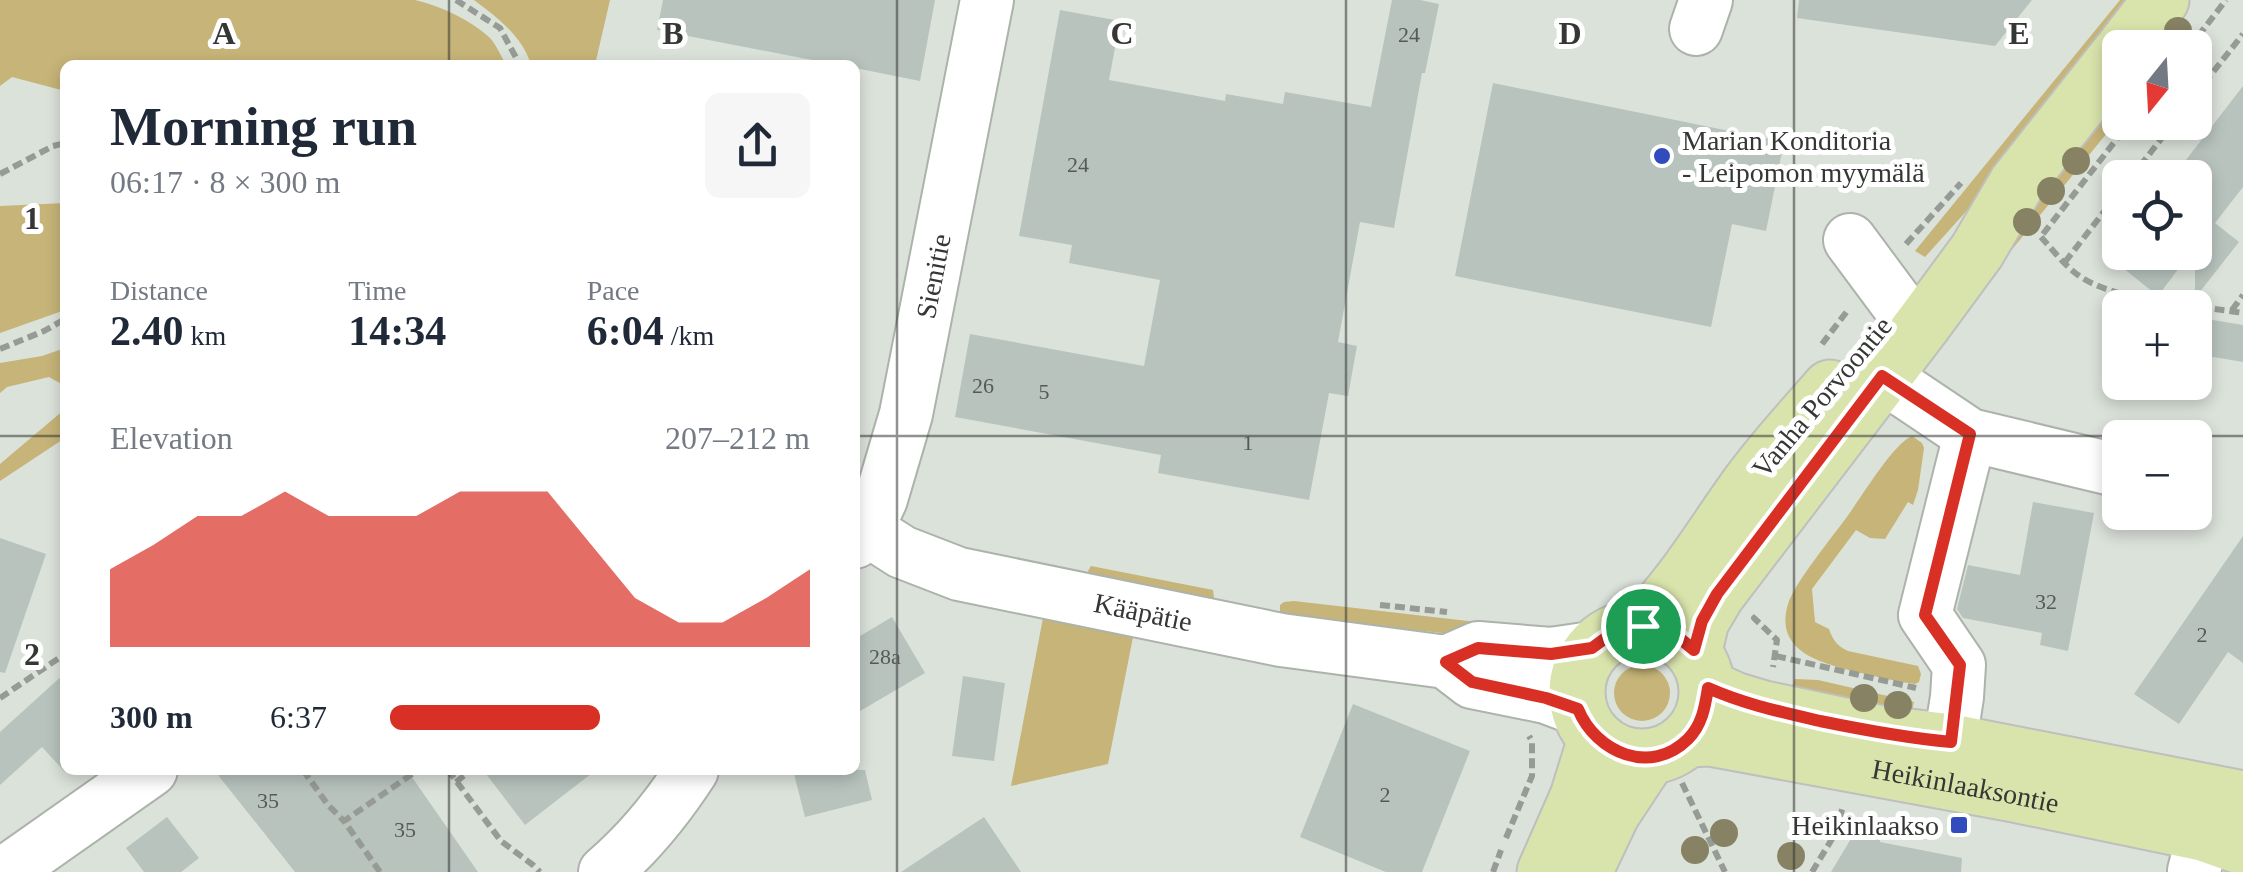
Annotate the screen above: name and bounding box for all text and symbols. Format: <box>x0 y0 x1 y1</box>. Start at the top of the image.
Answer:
text: A <box>212 15 236 51</box>
text: B <box>662 15 684 51</box>
text: C <box>1110 15 1134 51</box>
text: D <box>1558 15 1582 51</box>
text: E <box>2008 15 2030 51</box>
house number: 24 <box>1398 22 1420 47</box>
north arrow <box>2102 30 2212 140</box>
map controls <box>2102 30 2212 530</box>
button: share <box>705 93 810 198</box>
text: Morning run <box>110 96 417 157</box>
place label: Marian Konditoria - Leipomon myymälä <box>1682 125 1925 188</box>
marker: Marian Konditoria - Leipomon myymälä <box>1651 145 1673 167</box>
house number: 24 <box>1067 152 1089 177</box>
button: locate <box>2102 160 2212 270</box>
text: 06:17 · 8 × 300 m <box>110 164 340 200</box>
text: 1 <box>24 200 40 236</box>
street label: Sienitie <box>910 231 956 321</box>
text: Distance <box>110 275 208 306</box>
text: Time <box>348 275 406 306</box>
text: Pace <box>587 275 640 306</box>
button: + <box>2102 290 2212 400</box>
text: 2.40 <box>110 308 184 354</box>
text: 14:34 <box>348 308 446 354</box>
text: 6:04 <box>587 308 664 354</box>
street label: Vanha Porvoontie <box>1746 310 1898 484</box>
text: km <box>184 320 226 351</box>
text: /km <box>664 320 714 351</box>
house number: 26 <box>972 373 994 398</box>
house number: 5 <box>1039 379 1050 404</box>
text: Elevation <box>110 420 233 456</box>
text: 207–212 m <box>665 420 810 456</box>
button: − <box>2102 420 2212 530</box>
house number: 1 <box>1243 430 1254 455</box>
pin <box>1601 584 1686 669</box>
street label: Kääpätie <box>1091 587 1195 637</box>
house number: 32 <box>2035 589 2057 614</box>
icon: arrive <box>1616 599 1671 654</box>
house number: 2 <box>2197 622 2208 647</box>
text: 2 <box>24 636 40 672</box>
house number: 28a <box>869 644 901 669</box>
text: 300 m <box>110 699 193 735</box>
text: 6:37 <box>270 699 327 735</box>
street label: Heikinlaaksontie <box>1870 753 2062 818</box>
house number: 2 <box>1380 782 1391 807</box>
house number: 35 <box>257 788 279 813</box>
place label: Heikinlaakso <box>1791 810 1939 841</box>
marker: Heikinlaakso <box>1948 814 1970 836</box>
house number: 35 <box>394 817 416 842</box>

